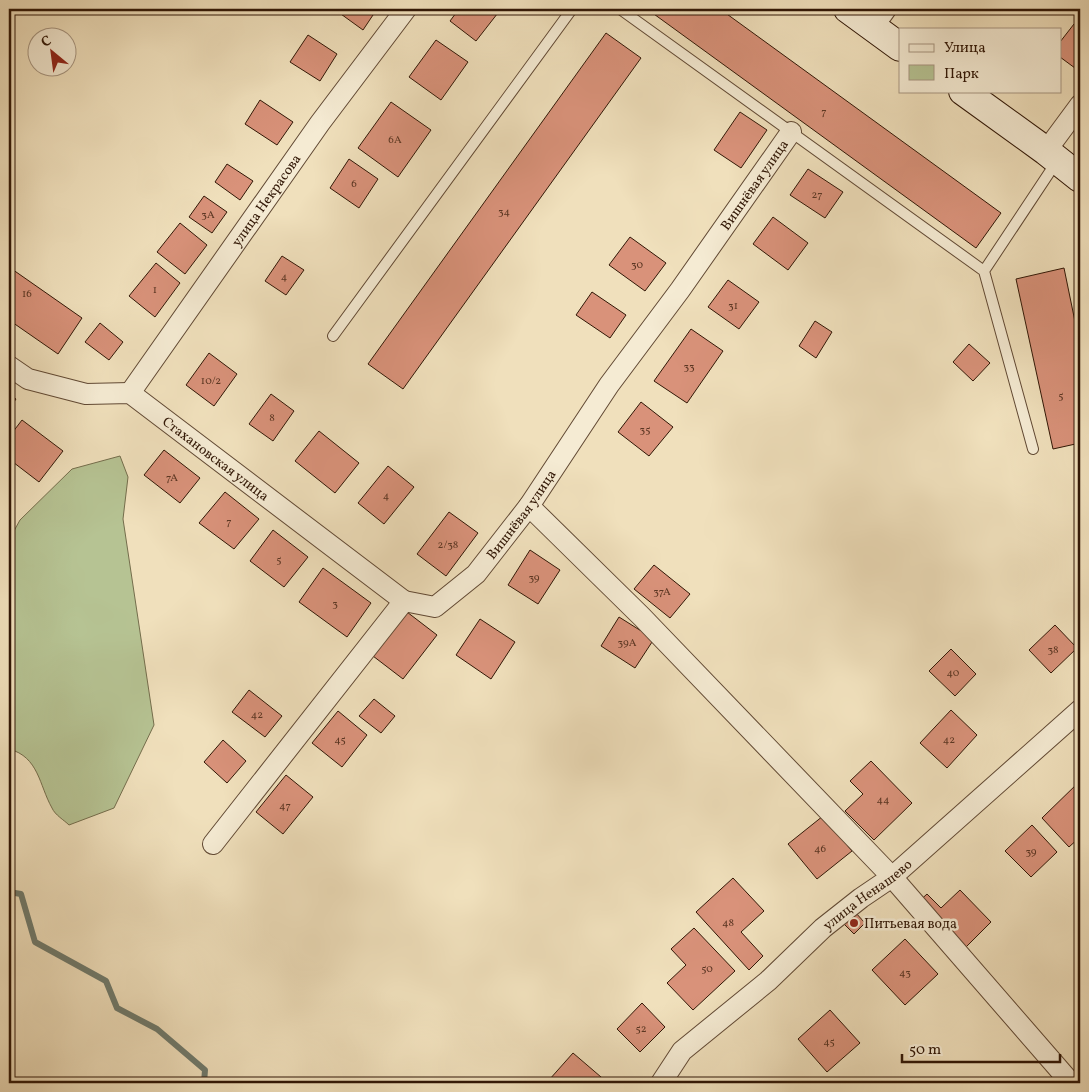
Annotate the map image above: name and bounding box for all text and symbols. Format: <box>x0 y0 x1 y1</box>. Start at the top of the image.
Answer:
north arrow <box>28 28 78 78</box>
legend <box>899 28 1062 92</box>
text: С <box>38 31 55 52</box>
text: Улица <box>944 38 986 59</box>
text: Парк <box>944 64 979 85</box>
house number: 7 <box>821 105 827 120</box>
house number: 6А <box>388 133 402 148</box>
street label: Вишнёвая улица <box>717 136 794 235</box>
street label: улица Некрасова <box>228 151 306 251</box>
house number: 6 <box>351 177 357 192</box>
house number: 27 <box>812 188 822 203</box>
house number: 34 <box>498 205 511 220</box>
house number: 3А <box>201 208 215 223</box>
house number: 30 <box>631 258 643 273</box>
house number: 4 <box>281 270 288 285</box>
house number: 1 <box>153 283 157 298</box>
house number: 16 <box>22 287 32 302</box>
house number: 31 <box>728 299 738 314</box>
house number: 33 <box>683 360 695 375</box>
house number: 10/2 <box>201 374 221 389</box>
house number: 5 <box>1058 389 1064 404</box>
house number: 8 <box>269 411 275 426</box>
street label: Стахановская улица <box>158 413 272 506</box>
house number: 35 <box>640 423 650 438</box>
street label: Вишнёвая улица <box>483 467 561 564</box>
house number: 7А <box>166 471 178 486</box>
house number: 4 <box>383 489 390 504</box>
house number: 7 <box>226 515 232 530</box>
house number: 2/38 <box>438 538 459 553</box>
house number: 5 <box>276 553 282 568</box>
house number: 39 <box>528 571 540 586</box>
house number: 37А <box>653 585 671 600</box>
house number: 3 <box>332 597 338 612</box>
house number: 39А <box>618 636 637 651</box>
house number: 38 <box>1047 643 1059 658</box>
house number: 40 <box>947 666 960 681</box>
house number: 42 <box>251 708 263 723</box>
house number: 45 <box>334 733 346 748</box>
house number: 42 <box>943 733 955 748</box>
house number: 44 <box>876 793 890 808</box>
house number: 47 <box>279 799 291 814</box>
house number: 46 <box>814 842 826 857</box>
house number: 39 <box>1025 845 1037 860</box>
street label: улица Ненашево <box>819 856 917 936</box>
place label: Питьевая вода <box>864 915 957 934</box>
house number: 48 <box>722 916 734 931</box>
marker: Питьевая вода <box>848 917 860 929</box>
house number: 50 <box>701 962 713 977</box>
house number: 43 <box>899 966 911 981</box>
house number: 52 <box>635 1022 647 1037</box>
scale bar <box>902 1032 1059 1064</box>
house number: 45 <box>823 1035 835 1050</box>
text: 50 m <box>909 1040 941 1061</box>

